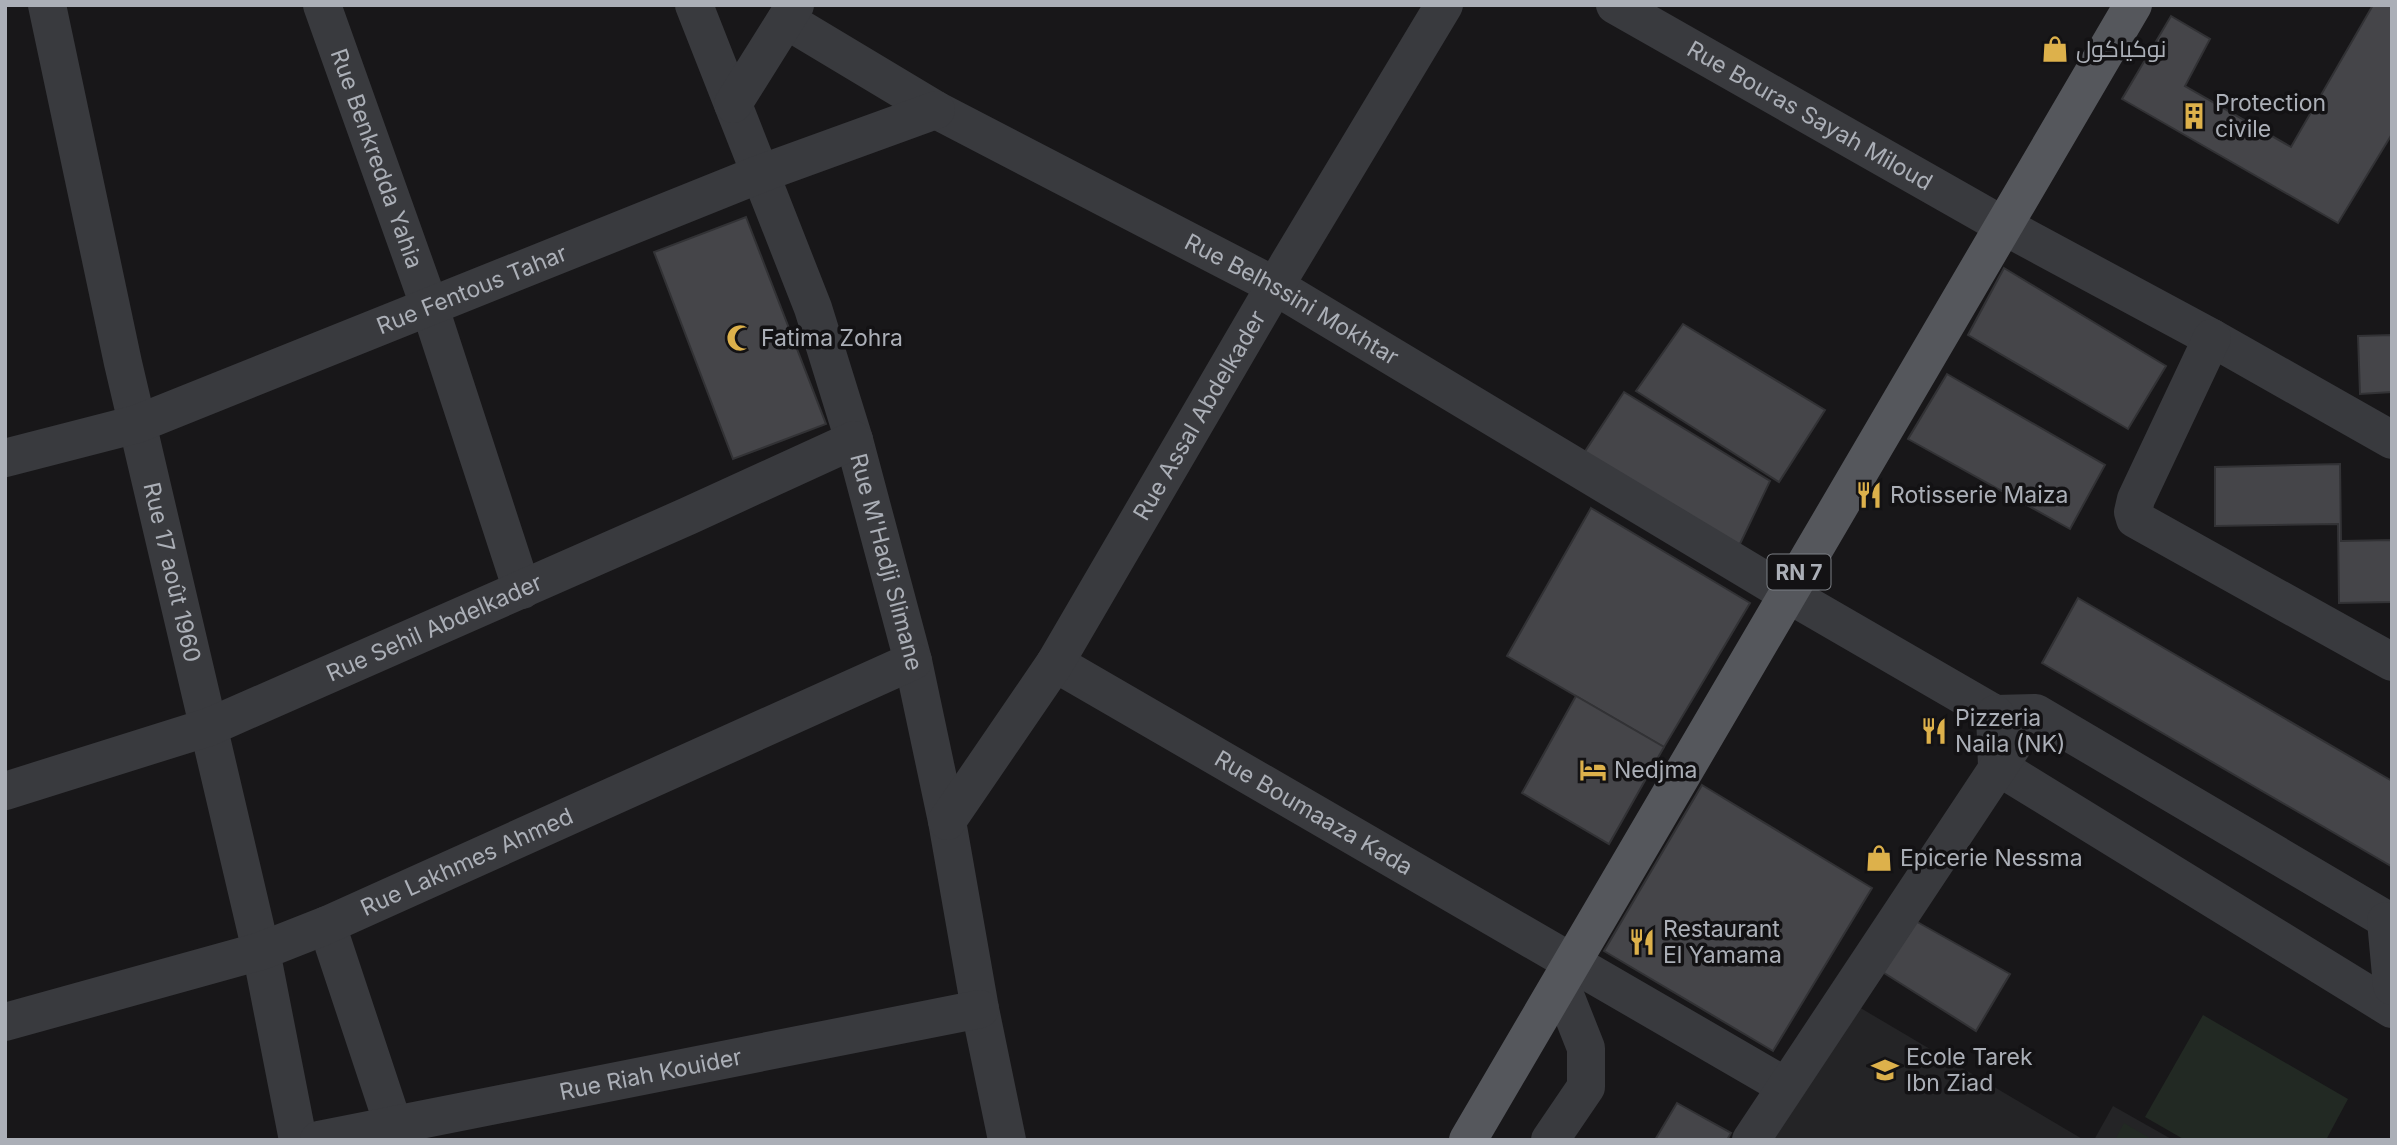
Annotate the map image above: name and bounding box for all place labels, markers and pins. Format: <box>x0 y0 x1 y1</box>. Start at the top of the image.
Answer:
shop icon: نوكياكول <box>2040 34 2070 64</box>
place label: نوكياكول <box>2076 35 2166 63</box>
place label: Protection civile <box>2215 89 2326 143</box>
building icon: Protection civile <box>2179 101 2209 131</box>
mosque icon: Fatima Zohra <box>725 323 755 353</box>
place label: Fatima Zohra <box>761 324 903 352</box>
restaurant icon: Rotisserie Maiza <box>1854 480 1884 510</box>
place label: Rotisserie Maiza <box>1890 481 2068 509</box>
place label: Pizzeria Naila (NK) <box>1955 704 2065 758</box>
restaurant icon: Pizzeria Naila (NK) <box>1919 716 1949 746</box>
hotel icon: Nedjma <box>1578 755 1608 785</box>
place label: Nedjma <box>1614 756 1697 784</box>
shop icon: Epicerie Nessma <box>1864 843 1894 873</box>
place label: Epicerie Nessma <box>1900 844 2083 872</box>
place label: Restaurant El Yamama <box>1663 915 1782 969</box>
restaurant icon: Restaurant El Yamama <box>1627 927 1657 957</box>
place label: Ecole Tarek Ibn Ziad <box>1906 1043 2033 1097</box>
school or university icon: Ecole Tarek Ibn Ziad <box>1870 1055 1900 1085</box>

